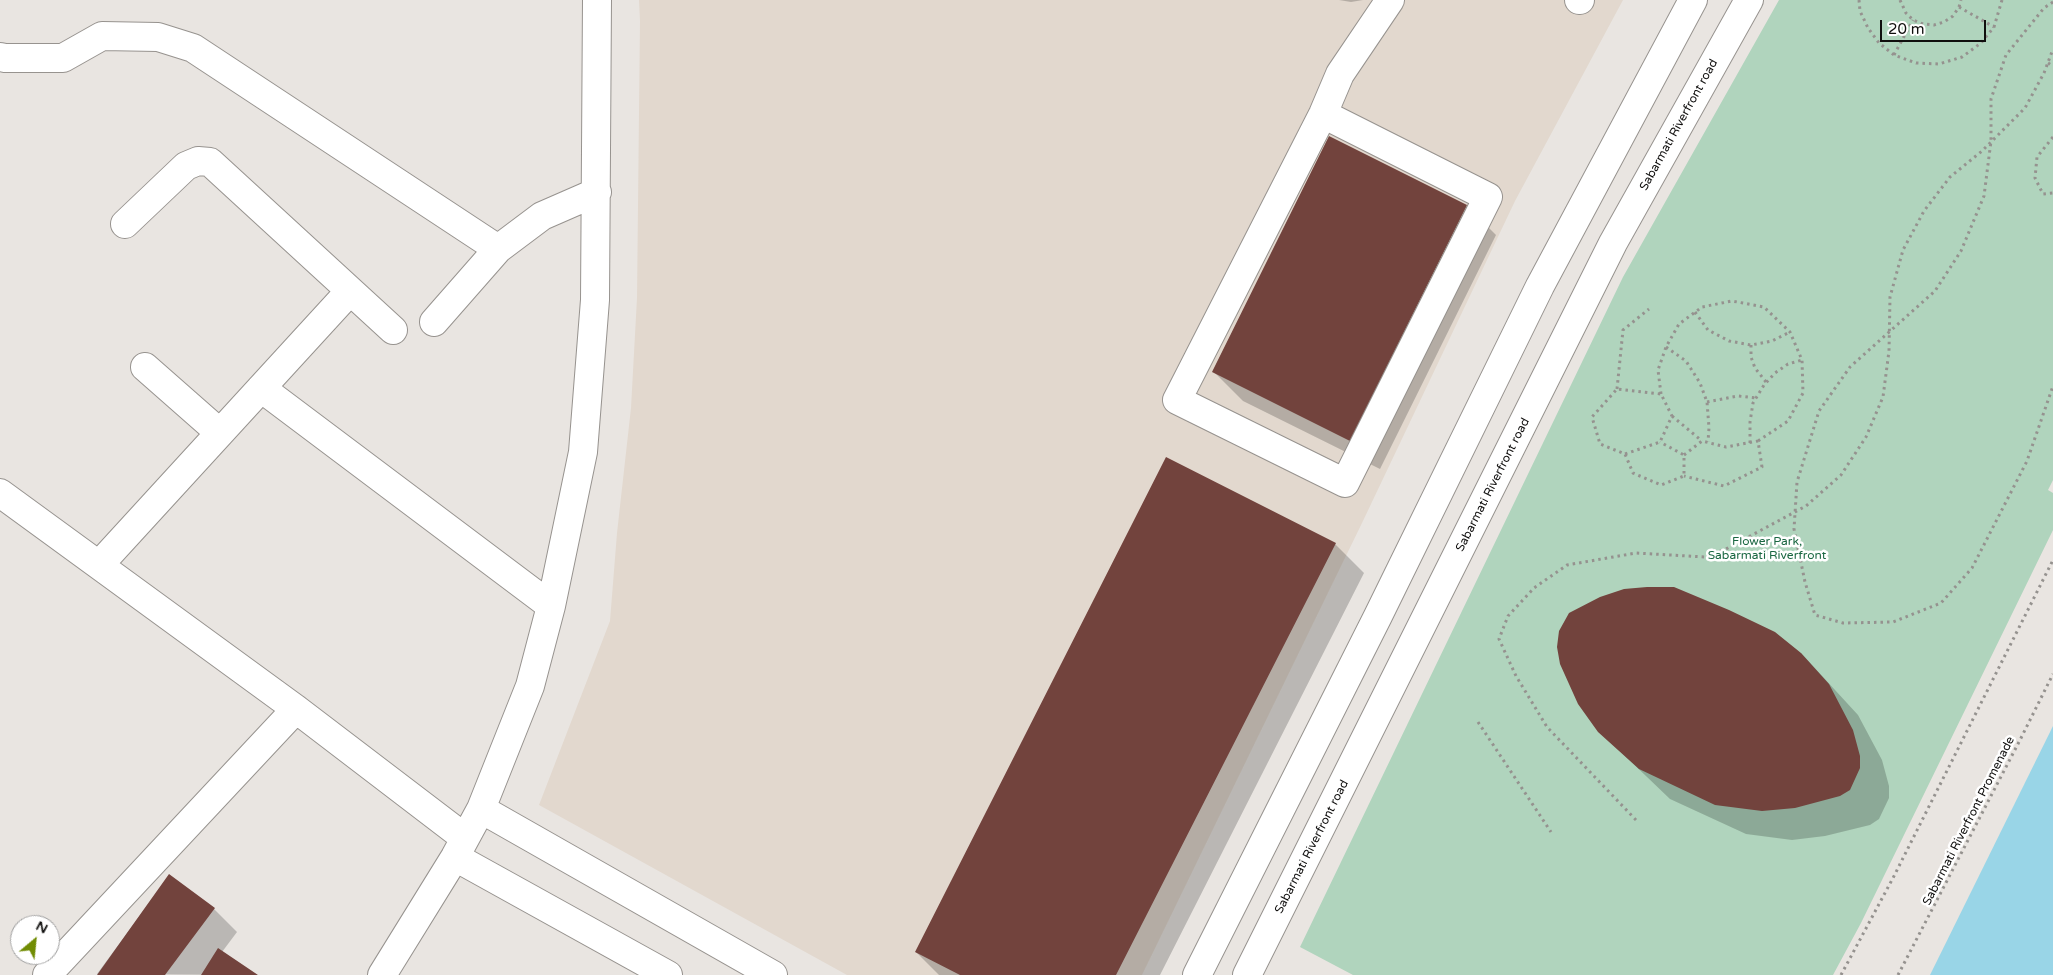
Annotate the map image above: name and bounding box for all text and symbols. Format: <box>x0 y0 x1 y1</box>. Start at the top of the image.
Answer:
scale bar <box>1883 10 1989 42</box>
text: 20 m <box>1888 20 1925 38</box>
street label: Sabarmati Riverfront road <box>1637 57 1721 193</box>
street label: Sabarmati Riverfront road <box>1453 416 1533 554</box>
park label: Flower Park, Sabarmati Riverfront <box>1708 535 1826 563</box>
street label: Sabarmati Riverfront Promenade <box>1920 734 2018 908</box>
street label: Sabarmati Riverfront road <box>1272 778 1352 916</box>
north arrow <box>10 915 60 965</box>
text: N <box>33 917 51 937</box>

